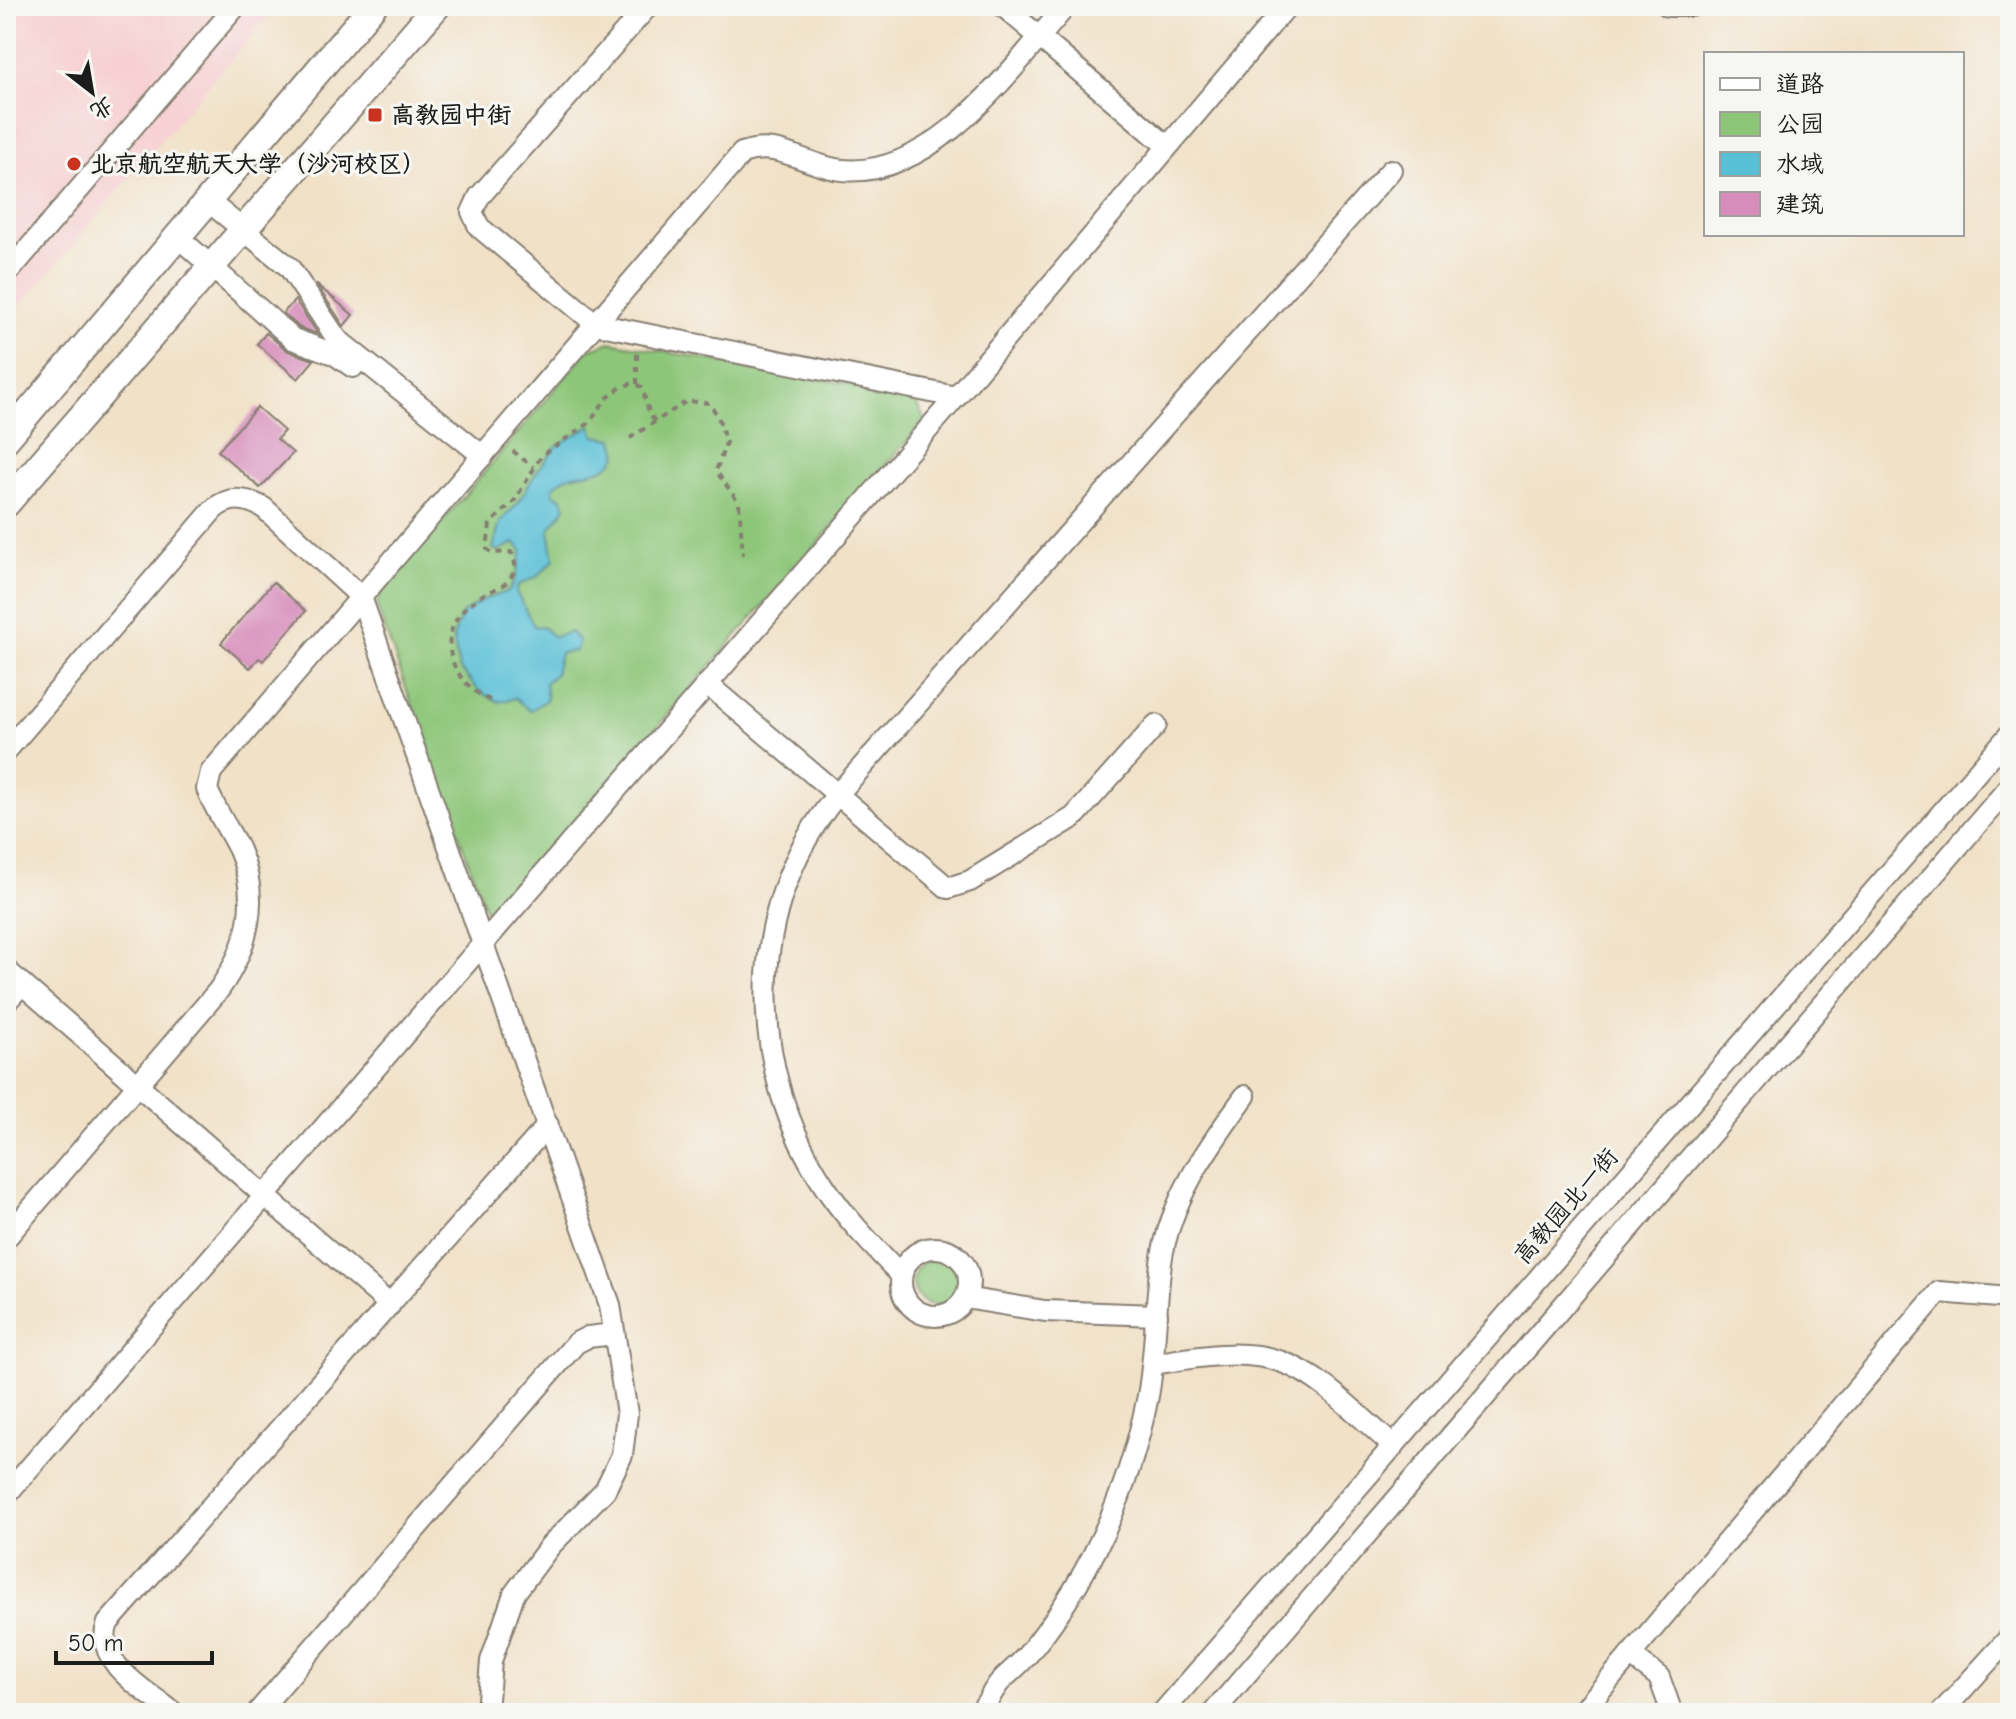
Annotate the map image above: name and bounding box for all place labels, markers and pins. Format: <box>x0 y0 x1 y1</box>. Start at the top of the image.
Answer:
place label: 高教园中街 <box>391 101 511 129</box>
marker: 高教园中街 <box>366 106 384 124</box>
place label: 北京航空航天大学（沙河校区） <box>90 150 426 178</box>
marker: 北京航空航天大学（沙河校区） <box>65 155 83 173</box>

